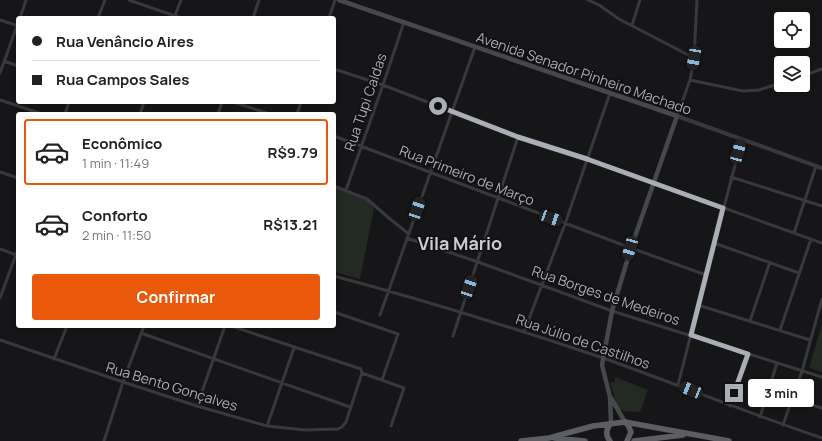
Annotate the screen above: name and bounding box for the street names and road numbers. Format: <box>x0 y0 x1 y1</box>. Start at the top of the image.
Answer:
street label: Avenida Senador Pinheiro Machado <box>474 27 694 119</box>
street label: Rua Tupi Caldas <box>339 50 391 154</box>
street label: Rua Primeiro de Março <box>397 140 537 210</box>
street label: Rua Borges de Medeiros <box>529 261 683 329</box>
street label: Rua Júlio de Castilhos <box>513 309 653 373</box>
street label: Rua Bento Gonçalves <box>104 357 240 415</box>

